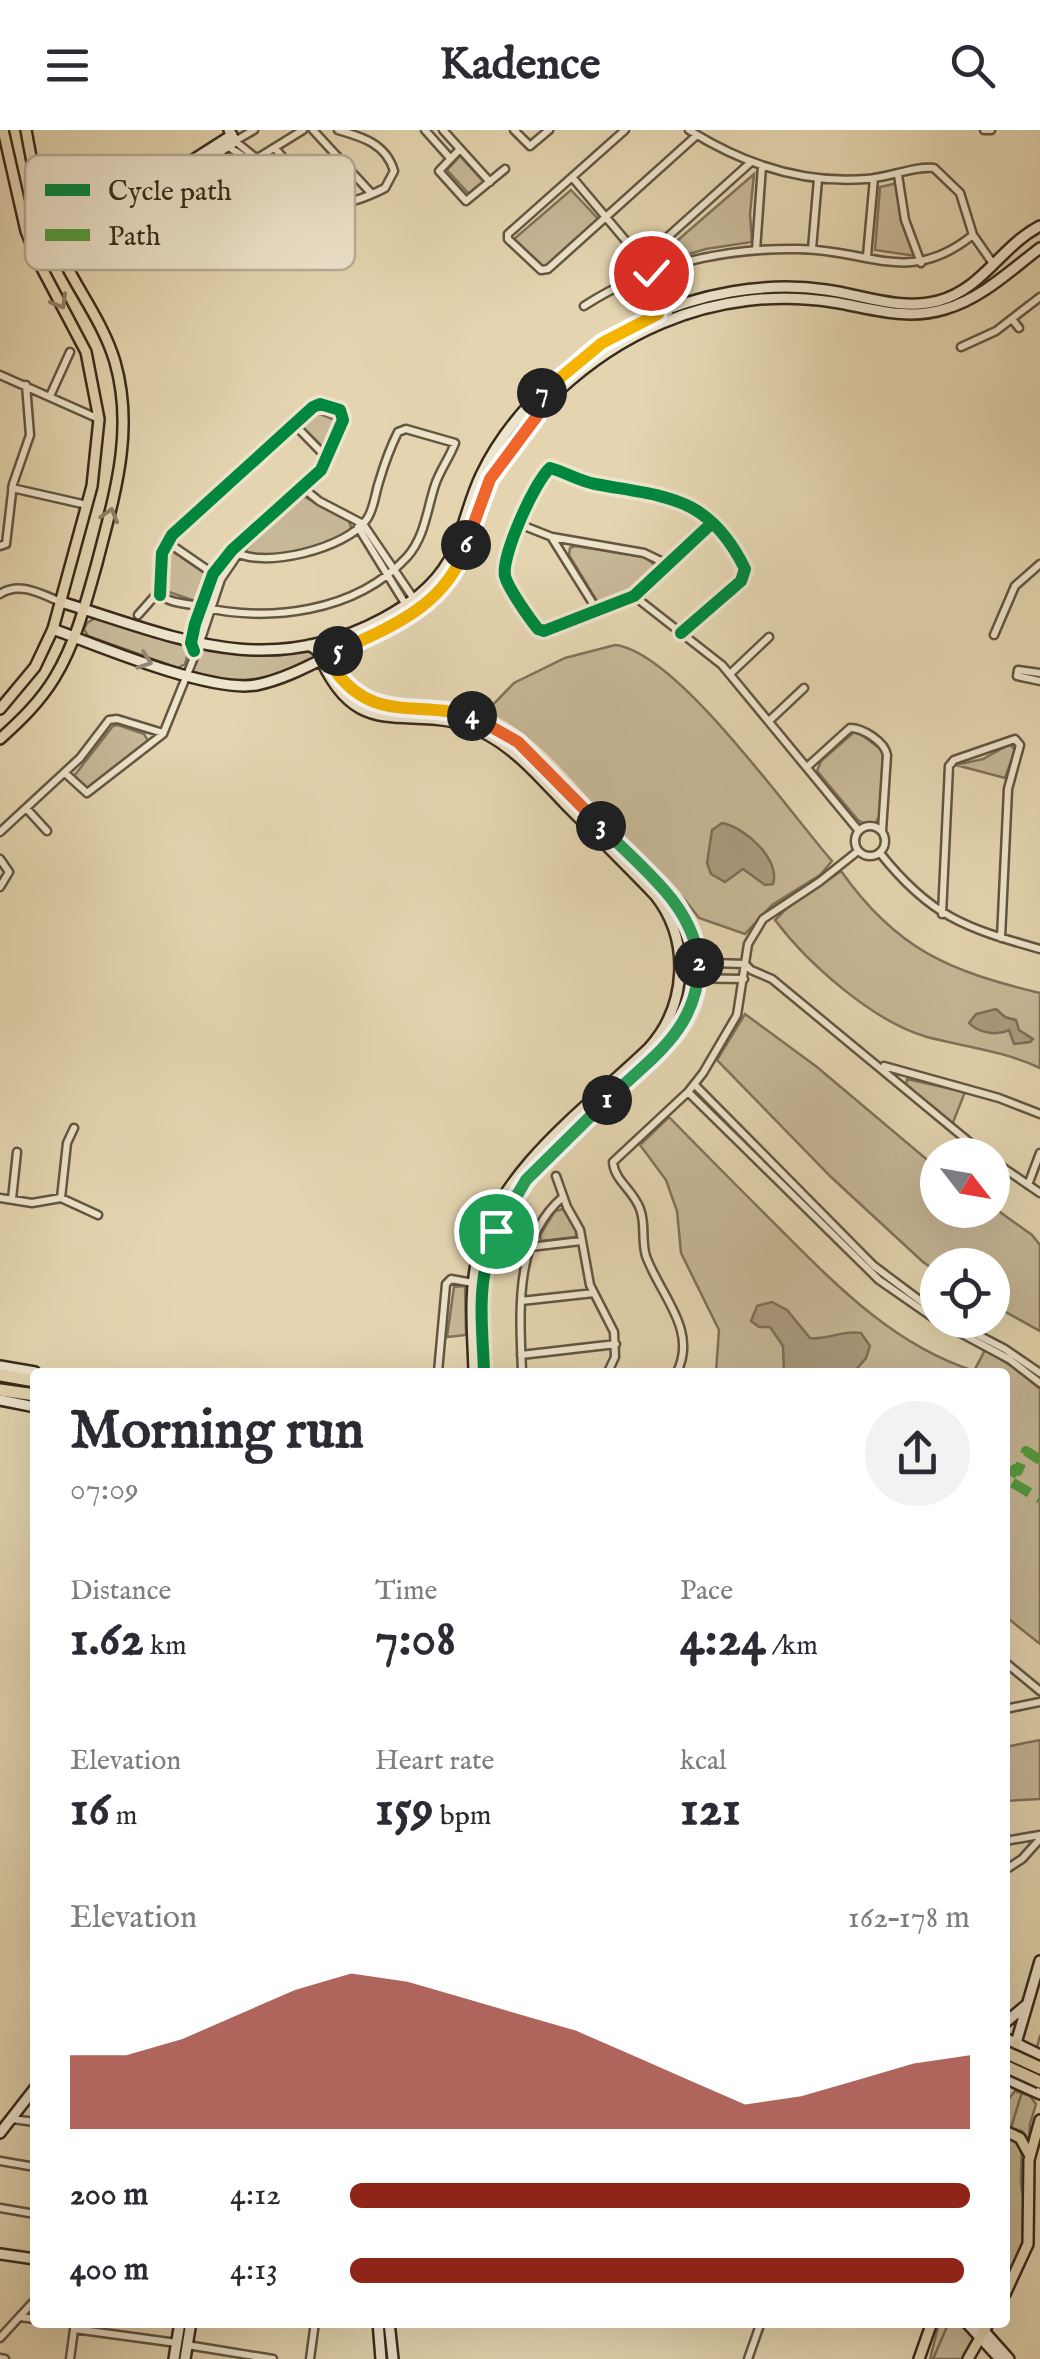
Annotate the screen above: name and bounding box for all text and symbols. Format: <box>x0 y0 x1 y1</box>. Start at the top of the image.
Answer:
text: Kadence <box>440 37 600 94</box>
icon: menu <box>40 38 95 93</box>
icon: search <box>945 38 1000 93</box>
legend <box>25 155 355 270</box>
text: Cycle path <box>108 175 232 210</box>
text: Path <box>108 220 161 255</box>
pin <box>609 231 694 316</box>
icon: check <box>624 246 679 301</box>
one-way arrow <box>48 291 68 309</box>
pin: 7 <box>517 368 567 418</box>
text: 7 <box>535 375 549 410</box>
one-way arrow <box>99 507 120 524</box>
pin: 6 <box>441 520 491 570</box>
text: 6 <box>460 527 472 562</box>
pin: 5 <box>313 626 363 676</box>
text: 5 <box>333 633 343 668</box>
one-way arrow <box>135 649 152 670</box>
pin: 4 <box>447 691 497 741</box>
text: 4 <box>465 698 479 733</box>
pin: 3 <box>576 801 626 851</box>
text: 3 <box>596 808 606 843</box>
pin: 2 <box>674 938 724 988</box>
text: 2 <box>692 945 706 980</box>
pin: 1 <box>582 1075 632 1125</box>
text: 1 <box>602 1082 612 1117</box>
north arrow <box>920 1138 1010 1228</box>
map controls <box>920 1138 1010 1338</box>
pin <box>454 1189 539 1274</box>
icon: arrive <box>469 1204 524 1259</box>
button: locate <box>920 1248 1010 1338</box>
text: Morning run <box>70 1397 364 1467</box>
button: share <box>865 1401 970 1506</box>
text: 07:09 <box>70 1470 139 1511</box>
text: Distance <box>70 1574 171 1609</box>
text: Time <box>375 1574 437 1609</box>
text: Pace <box>680 1574 733 1609</box>
text: 1.62 <box>70 1609 144 1672</box>
text: 7:08 <box>375 1609 456 1672</box>
text: 4:24 <box>680 1609 766 1672</box>
text: km <box>144 1629 187 1664</box>
text: /km <box>766 1629 818 1664</box>
text: Elevation <box>70 1744 181 1779</box>
text: Heart rate <box>375 1744 494 1779</box>
text: kcal <box>680 1744 727 1779</box>
text: 16 <box>70 1779 110 1842</box>
text: 159 <box>375 1779 434 1842</box>
text: 121 <box>680 1779 741 1842</box>
text: m <box>110 1799 137 1834</box>
text: bpm <box>434 1799 491 1834</box>
text: Elevation <box>70 1898 197 1939</box>
text: 162–178 m <box>848 1898 970 1939</box>
text: 200 m <box>70 2175 148 2216</box>
text: 4:12 <box>230 2175 281 2216</box>
text: 400 m <box>70 2250 149 2291</box>
text: 4:13 <box>230 2250 278 2291</box>

